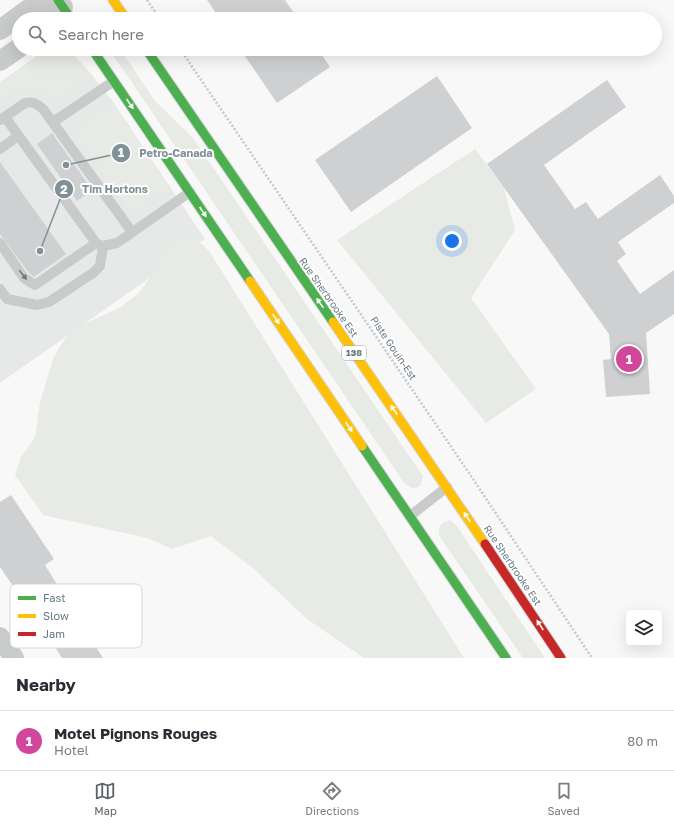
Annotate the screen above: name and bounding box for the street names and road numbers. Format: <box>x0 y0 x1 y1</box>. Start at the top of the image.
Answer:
street label: Rue Sherbrooke Est <box>297 255 361 339</box>
street label: Piste Gouin-Est <box>368 314 420 382</box>
road number: 138 <box>342 346 366 360</box>
street label: Rue Sherbrooke Est <box>482 523 544 607</box>

